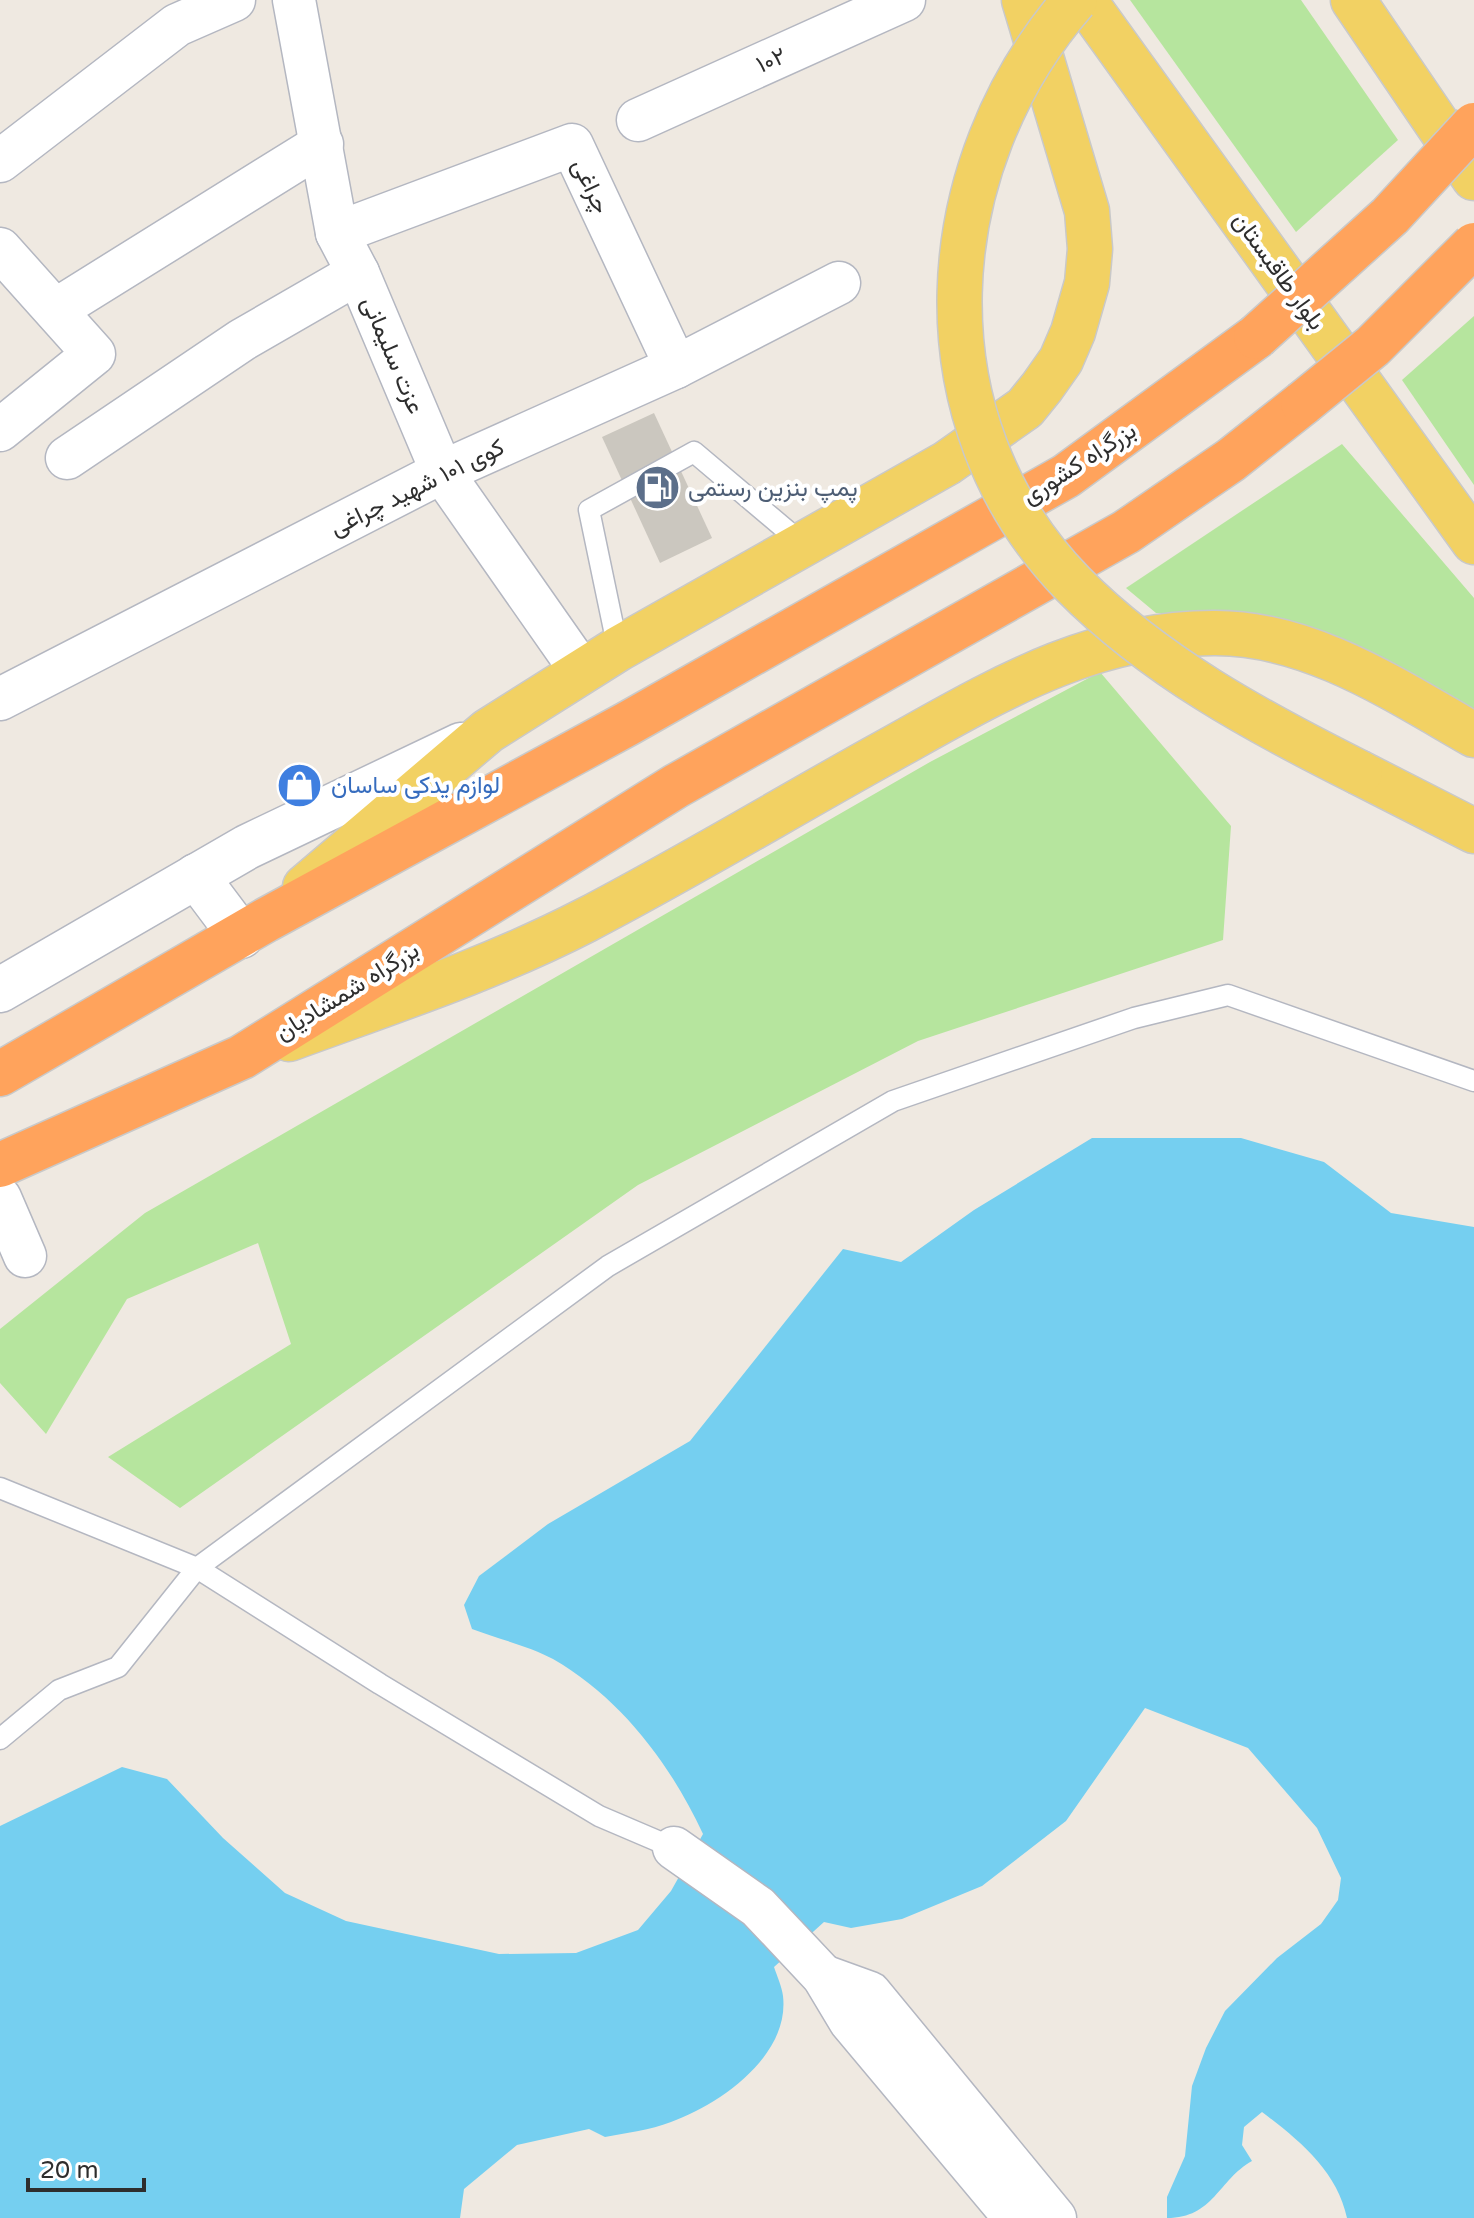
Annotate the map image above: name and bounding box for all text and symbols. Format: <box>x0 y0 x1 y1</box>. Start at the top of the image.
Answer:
street label: ۱۰۲ <box>752 41 791 80</box>
street label: چراغی <box>564 154 616 219</box>
street label: بلوار طاقبستان <box>1226 207 1331 336</box>
street label: عزت سلیمانی <box>355 292 430 418</box>
street label: بزرگراه کشوری <box>1017 416 1142 511</box>
street label: کوی ۱۰۱ شهید چراغی <box>325 433 510 543</box>
fuel station icon: پمپ بنزین رستمی <box>633 464 681 512</box>
place label: پمپ بنزین رستمی <box>688 474 858 504</box>
shop icon: لوازم یدکی ساسان <box>276 761 324 809</box>
place label: لوازم یدکی ساسان <box>331 771 500 801</box>
street label: بزرگراه شمشادیان <box>270 936 424 1047</box>
scale bar <box>28 2142 144 2192</box>
text: 20 m <box>40 2156 98 2185</box>

